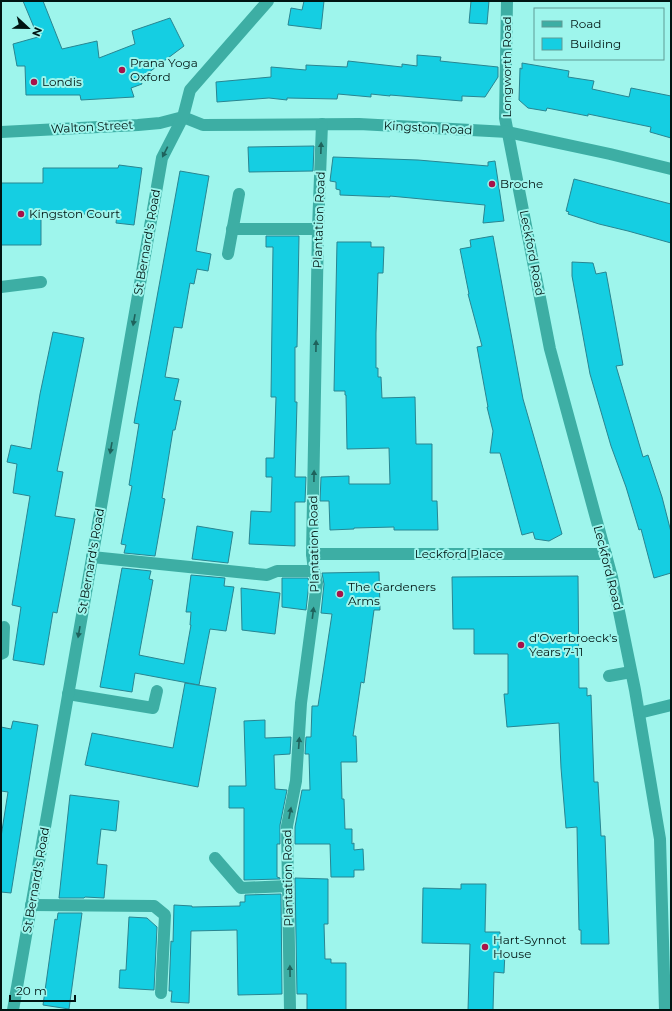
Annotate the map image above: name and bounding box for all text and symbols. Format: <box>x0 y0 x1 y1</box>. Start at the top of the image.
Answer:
north arrow <box>8 8 48 48</box>
legend <box>534 8 664 60</box>
street label: Longworth Road <box>499 16 514 118</box>
text: Road <box>570 16 601 31</box>
text: N <box>29 25 45 38</box>
text: Building <box>570 36 621 51</box>
place label: Prana Yoga Oxford <box>130 55 198 84</box>
marker: Prana Yoga Oxford <box>117 65 127 75</box>
place label: Londis <box>42 74 82 89</box>
marker: Londis <box>29 77 39 87</box>
street label: Walton Street <box>50 117 134 136</box>
street label: Kingston Road <box>383 118 473 137</box>
one-way arrow <box>318 141 324 154</box>
one-way arrow <box>162 146 168 157</box>
street label: Plantation Road <box>309 171 328 269</box>
place label: Broche <box>500 176 543 191</box>
marker: Broche <box>487 179 497 189</box>
street label: St Bernard's Road <box>130 188 163 296</box>
place label: Kingston Court <box>29 206 120 221</box>
marker: Kingston Court <box>16 209 26 219</box>
street label: Leckford Road <box>517 209 548 297</box>
one-way arrow <box>130 314 136 327</box>
one-way arrow <box>313 339 319 352</box>
one-way arrow <box>108 442 114 455</box>
one-way arrow <box>311 469 317 482</box>
street label: Plantation Road <box>305 495 322 593</box>
street label: St Bernard's Road <box>74 507 107 615</box>
street label: Leckford Road <box>591 524 626 612</box>
street label: Leckford Place <box>415 546 503 561</box>
place label: The Gardeners Arms <box>348 579 436 608</box>
marker: The Gardeners Arms <box>335 589 345 599</box>
one-way arrow <box>310 607 316 619</box>
one-way arrow <box>76 626 82 638</box>
place label: d'Overbroeck's Years 7-11 <box>529 630 618 659</box>
marker: d'Overbroeck's Years 7-11 <box>516 640 526 650</box>
one-way arrow <box>295 737 302 749</box>
one-way arrow <box>287 807 293 819</box>
street label: St Bernard's Road <box>19 826 52 934</box>
street label: Plantation Road <box>279 829 296 927</box>
place label: Hart-Synnot House <box>493 932 567 961</box>
marker: Hart-Synnot House <box>480 942 490 952</box>
one-way arrow <box>287 964 293 977</box>
scale bar <box>10 977 75 1003</box>
text: 20 m <box>16 983 47 998</box>

